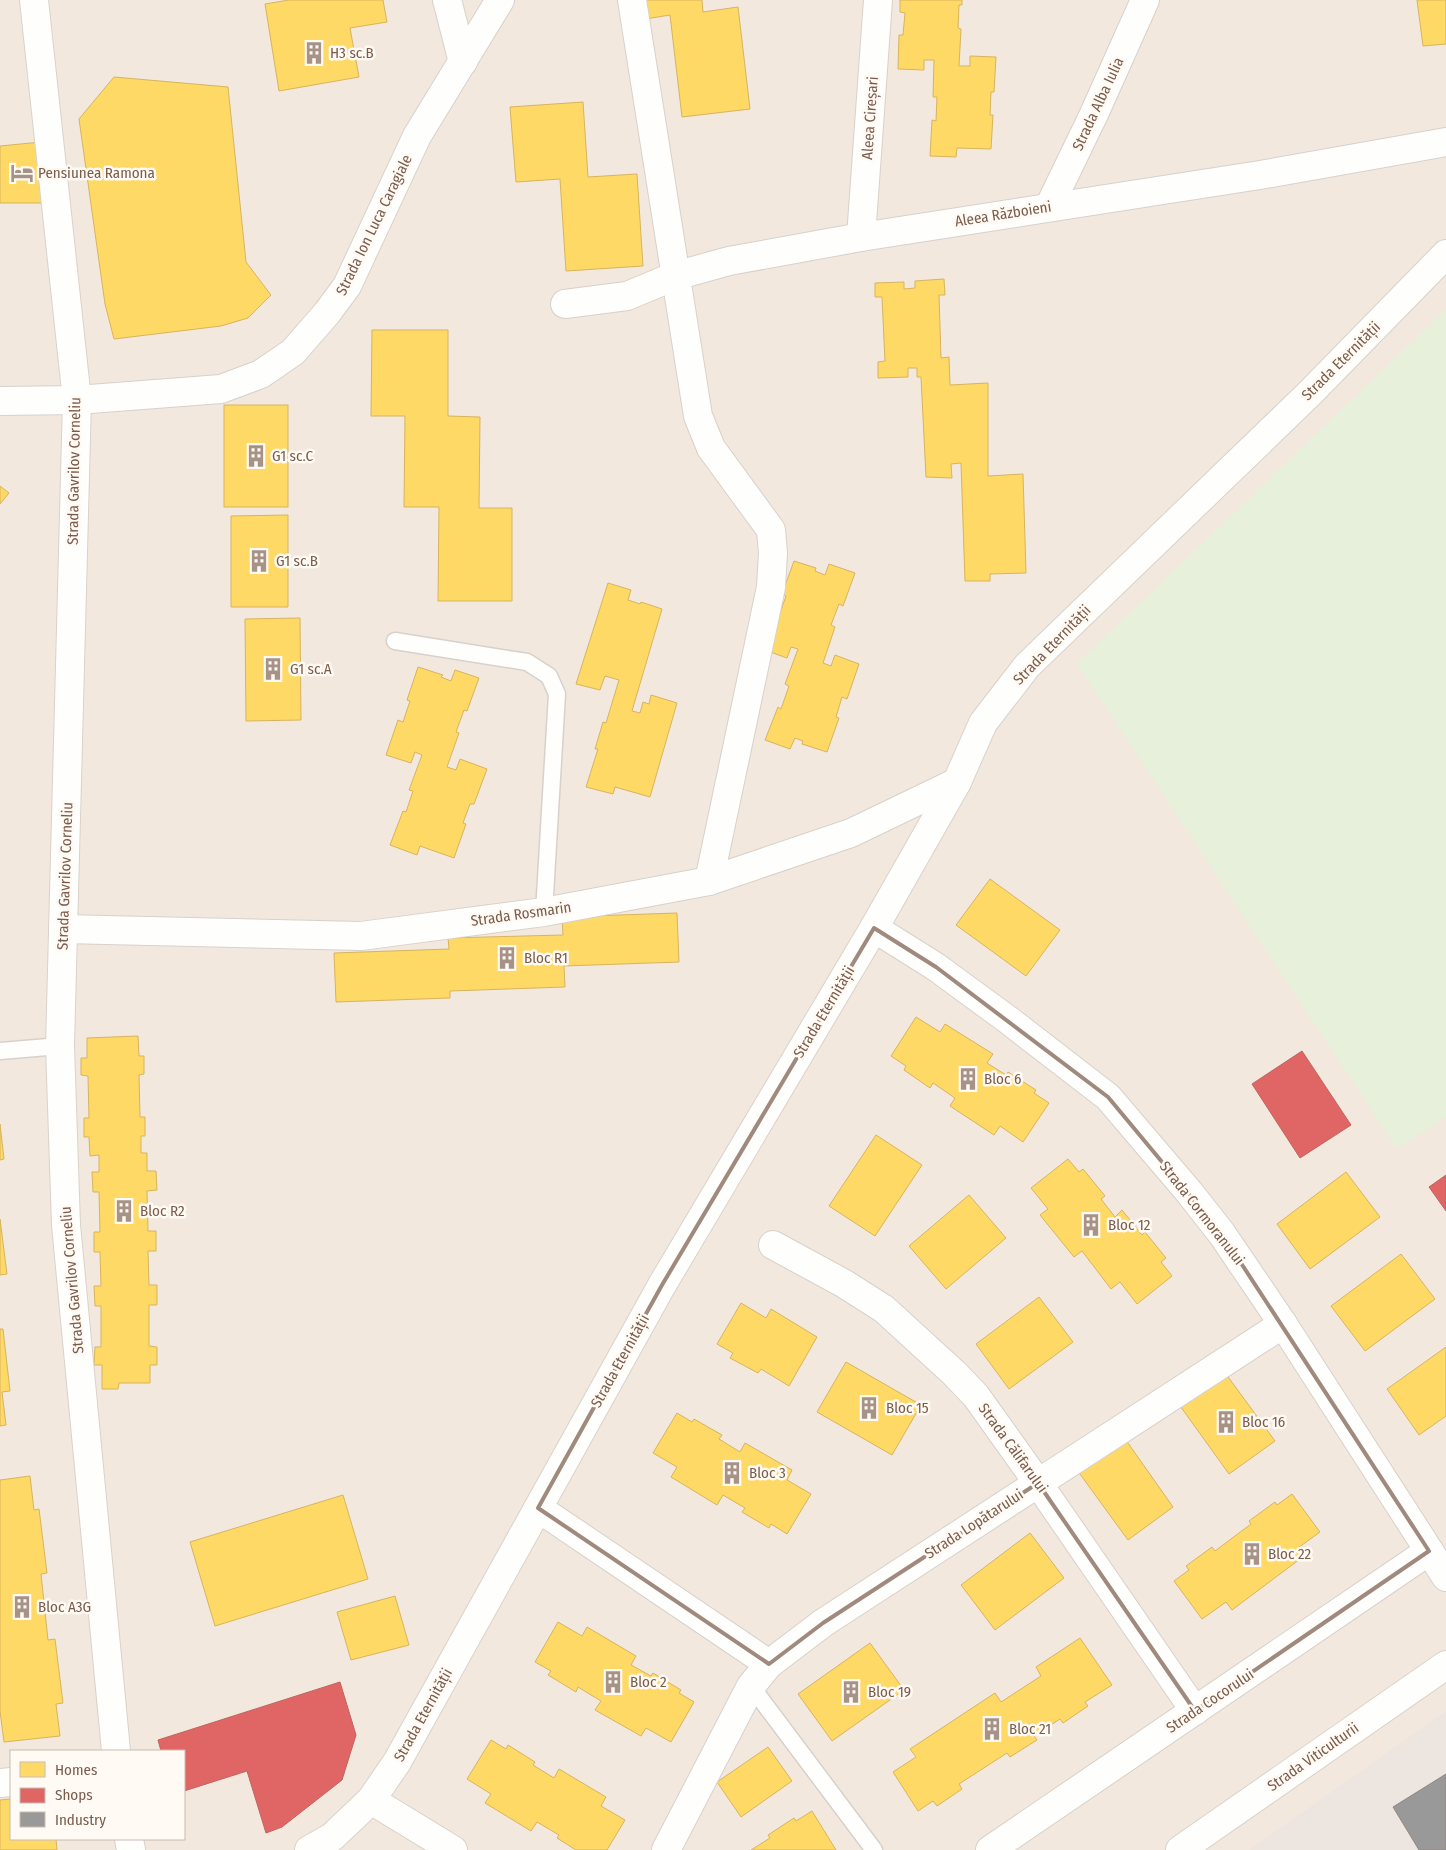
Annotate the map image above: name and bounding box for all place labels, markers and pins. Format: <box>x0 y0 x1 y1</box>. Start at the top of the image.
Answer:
building icon: H3 sc.B <box>301 40 327 66</box>
place label: H3 sc.B <box>330 44 374 62</box>
hotel icon: Pensiunea Ramona <box>9 160 35 186</box>
place label: Pensiunea Ramona <box>38 164 155 182</box>
building icon: G1 sc.C <box>243 443 269 469</box>
place label: G1 sc.C <box>272 447 313 465</box>
building icon: G1 sc.B <box>246 548 272 574</box>
place label: G1 sc.B <box>276 552 318 570</box>
building icon: G1 sc.A <box>260 656 286 682</box>
place label: G1 sc.A <box>290 660 332 678</box>
building icon: Bloc R1 <box>494 945 520 971</box>
place label: Bloc R1 <box>524 949 568 967</box>
building icon: Bloc 6 <box>955 1066 981 1092</box>
place label: Bloc 6 <box>984 1070 1021 1088</box>
building icon: Bloc R2 <box>111 1198 137 1224</box>
place label: Bloc R2 <box>140 1202 185 1220</box>
building icon: Bloc 12 <box>1078 1212 1104 1238</box>
place label: Bloc 12 <box>1108 1216 1151 1234</box>
building icon: Bloc 15 <box>856 1395 882 1421</box>
place label: Bloc 15 <box>886 1399 929 1417</box>
building icon: Bloc 16 <box>1213 1409 1239 1435</box>
place label: Bloc 16 <box>1242 1413 1285 1431</box>
building icon: Bloc 3 <box>719 1460 745 1486</box>
place label: Bloc 3 <box>749 1464 786 1482</box>
building icon: Bloc 22 <box>1239 1541 1265 1567</box>
place label: Bloc 22 <box>1268 1545 1312 1563</box>
building icon: Bloc A3G <box>9 1594 35 1620</box>
place label: Bloc A3G <box>38 1598 91 1616</box>
building icon: Bloc 2 <box>600 1669 626 1695</box>
place label: Bloc 2 <box>630 1673 667 1691</box>
building icon: Bloc 19 <box>838 1679 864 1705</box>
place label: Bloc 19 <box>868 1683 911 1701</box>
building icon: Bloc 21 <box>979 1716 1005 1742</box>
place label: Bloc 21 <box>1009 1720 1051 1738</box>

